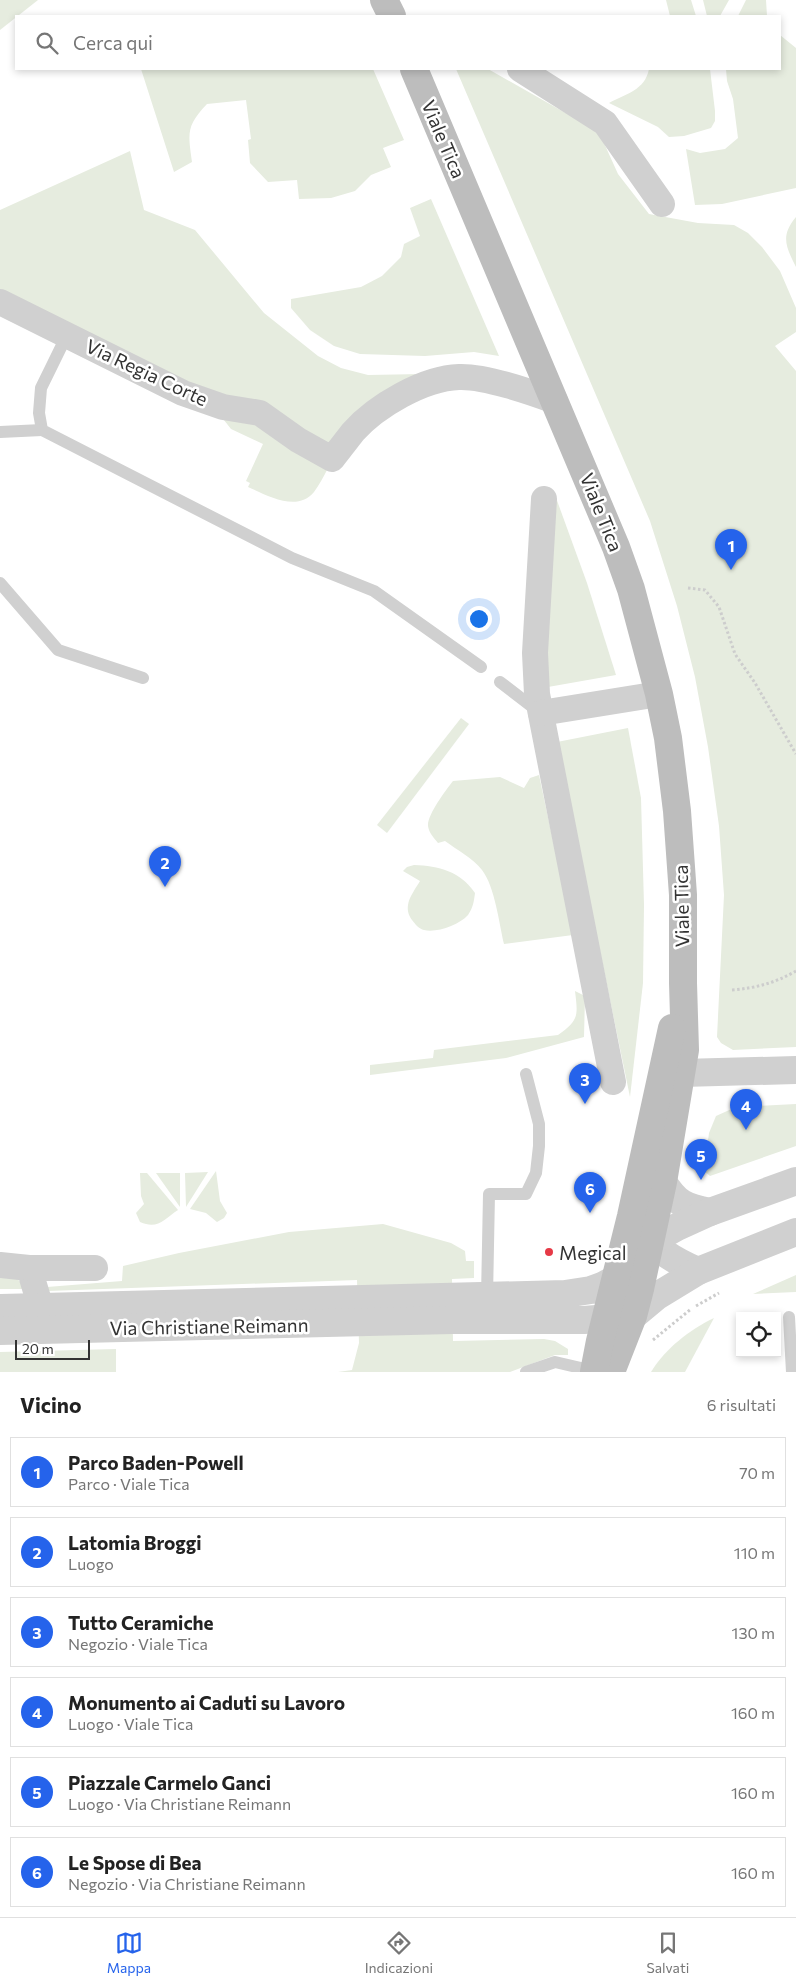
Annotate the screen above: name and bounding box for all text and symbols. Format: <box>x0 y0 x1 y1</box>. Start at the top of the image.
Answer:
search box <box>15 15 781 70</box>
icon: search <box>33 29 61 57</box>
text: Cerca qui <box>73 31 153 54</box>
street label: Viale Tica <box>417 96 471 182</box>
street label: Via Regia Corte <box>82 334 212 410</box>
street label: Viale Tica <box>576 469 628 555</box>
pin: 1 <box>715 529 747 570</box>
your location <box>466 606 492 632</box>
pin: 2 <box>149 846 181 887</box>
street label: Viale Tica <box>669 864 693 948</box>
pin: 3 <box>569 1063 601 1104</box>
pin: 4 <box>730 1089 762 1130</box>
pin: 5 <box>685 1139 717 1180</box>
pin: 6 <box>574 1172 606 1213</box>
place label: Megical <box>559 1241 627 1264</box>
marker: Megical <box>543 1246 555 1258</box>
map controls <box>736 1312 781 1357</box>
button: locate <box>736 1312 781 1357</box>
street label: Via Christiane Reimann <box>109 1313 309 1339</box>
scale bar <box>15 1337 90 1360</box>
text: 20 m <box>22 1340 54 1357</box>
text: Vicino <box>20 1392 81 1417</box>
text: 6 risultati <box>707 1395 776 1414</box>
text: Parco Baden-Powell <box>68 1451 244 1474</box>
text: 1 <box>33 1463 41 1482</box>
text: 70 m <box>739 1463 775 1482</box>
text: Parco · Viale Tica <box>68 1474 190 1493</box>
text: Latomia Broggi <box>68 1531 202 1554</box>
text: 2 <box>32 1543 42 1562</box>
text: 110 m <box>734 1543 775 1562</box>
text: Luogo <box>68 1554 114 1573</box>
text: Tutto Ceramiche <box>68 1611 214 1634</box>
text: 3 <box>32 1623 42 1642</box>
text: 130 m <box>732 1623 775 1642</box>
text: Negozio · Viale Tica <box>68 1634 208 1653</box>
text: Monumento ai Caduti su Lavoro <box>68 1691 345 1714</box>
text: 4 <box>32 1703 42 1722</box>
text: 160 m <box>731 1703 775 1722</box>
text: Luogo · Viale Tica <box>68 1714 193 1733</box>
text: Piazzale Carmelo Ganci <box>68 1771 271 1794</box>
text: 5 <box>32 1783 42 1802</box>
text: 160 m <box>731 1783 775 1802</box>
text: Luogo · Via Christiane Reimann <box>68 1794 291 1813</box>
text: Le Spose di Bea <box>68 1851 202 1874</box>
text: 6 <box>32 1863 42 1882</box>
text: 160 m <box>731 1863 775 1882</box>
text: Negozio · Via Christiane Reimann <box>68 1874 306 1893</box>
tab: Mappa <box>107 1929 151 1976</box>
tab: Indicazioni <box>365 1929 433 1976</box>
tab: Salvati <box>646 1929 689 1976</box>

